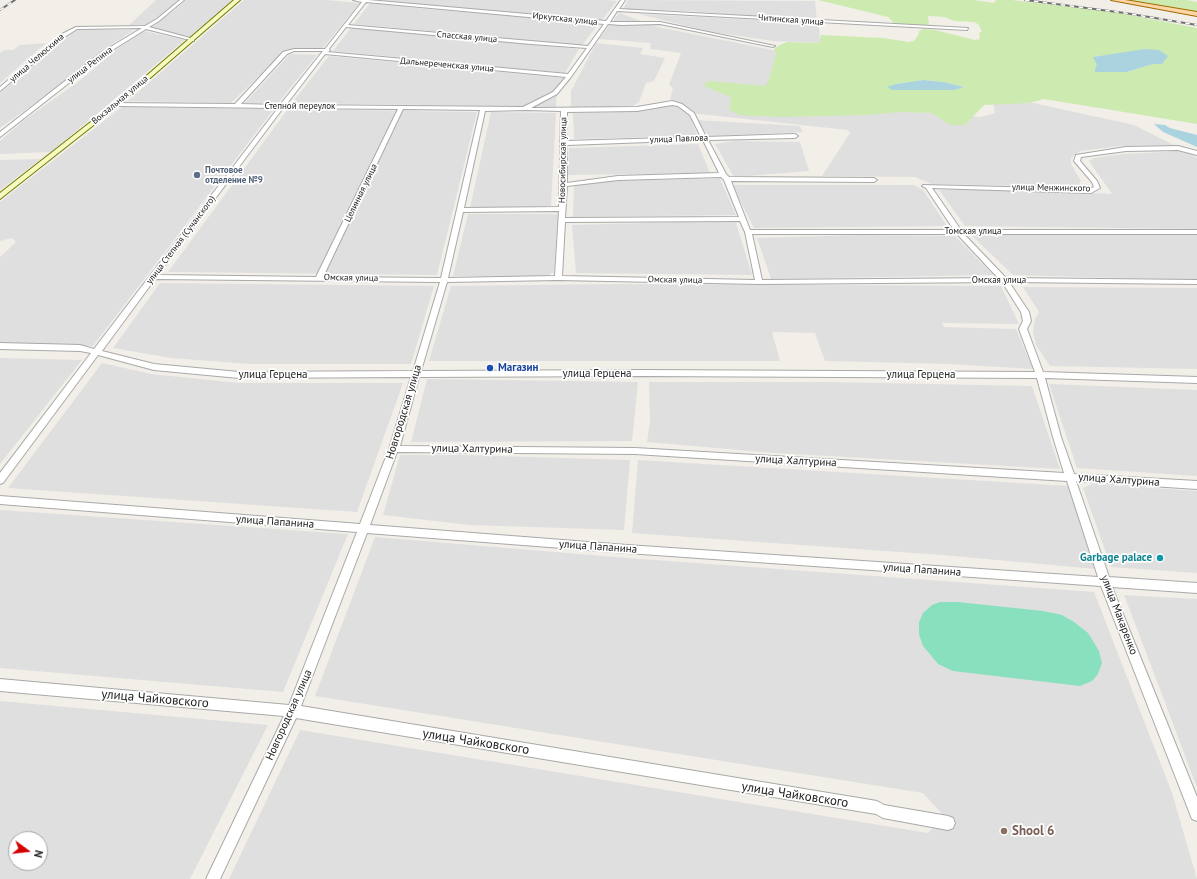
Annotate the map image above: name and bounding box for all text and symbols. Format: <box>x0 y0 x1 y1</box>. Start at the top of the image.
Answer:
street label: Иркутская улица <box>532 10 598 28</box>
street label: Читинская улица <box>758 12 824 28</box>
street label: Спасская улица <box>436 29 498 45</box>
street label: улица Челюскина <box>8 31 66 85</box>
street label: улица Репина <box>65 45 115 85</box>
street label: Дальнереченская улица <box>400 56 494 74</box>
street label: Вокзальная улица <box>90 73 150 127</box>
street label: Степной переулок <box>265 101 335 111</box>
street label: Новосибирская улица <box>557 117 569 203</box>
street label: улица Павлова <box>650 133 708 145</box>
street label: Целинная улица <box>342 162 380 224</box>
place label: Почтовое отделение №9 <box>205 165 263 186</box>
marker: Почтовое отделение №9 <box>192 170 202 180</box>
street label: улица Менжинского <box>1012 182 1090 194</box>
street label: улица Степная (Сучанского) <box>144 194 218 286</box>
street label: Томская улица <box>945 226 1001 236</box>
street label: Омская улица <box>324 272 378 284</box>
street label: Омская улица <box>648 274 702 286</box>
street label: Омская улица <box>972 275 1026 285</box>
place label: Магазин <box>498 361 539 375</box>
street label: Новгородская улица <box>383 363 425 461</box>
marker: Магазин <box>485 363 495 373</box>
street label: улица Герцена <box>562 367 632 381</box>
street label: улица Герцена <box>238 368 308 382</box>
street label: улица Герцена <box>886 368 956 382</box>
street label: улица Халтурина <box>431 442 513 456</box>
street label: улица Халтурина <box>755 452 837 470</box>
street label: улица Халтурина <box>1078 471 1160 489</box>
street label: улица Папанина <box>235 513 315 531</box>
street label: улица Папанина <box>558 538 638 556</box>
place label: Garbage palace <box>1080 551 1152 565</box>
marker: Garbage palace <box>1155 553 1165 563</box>
street label: улица Папанина <box>882 561 962 579</box>
street label: улица Макаренко <box>1098 573 1140 657</box>
street label: Новгородская улица <box>263 667 315 763</box>
street label: улица Чайковского <box>101 687 209 711</box>
street label: улица Чайковского <box>421 726 531 758</box>
street label: улица Чайковского <box>740 779 850 811</box>
place label: Shool 6 <box>1012 823 1054 839</box>
marker: Shool 6 <box>999 826 1009 836</box>
north arrow <box>8 831 48 871</box>
text: N <box>31 849 46 859</box>

